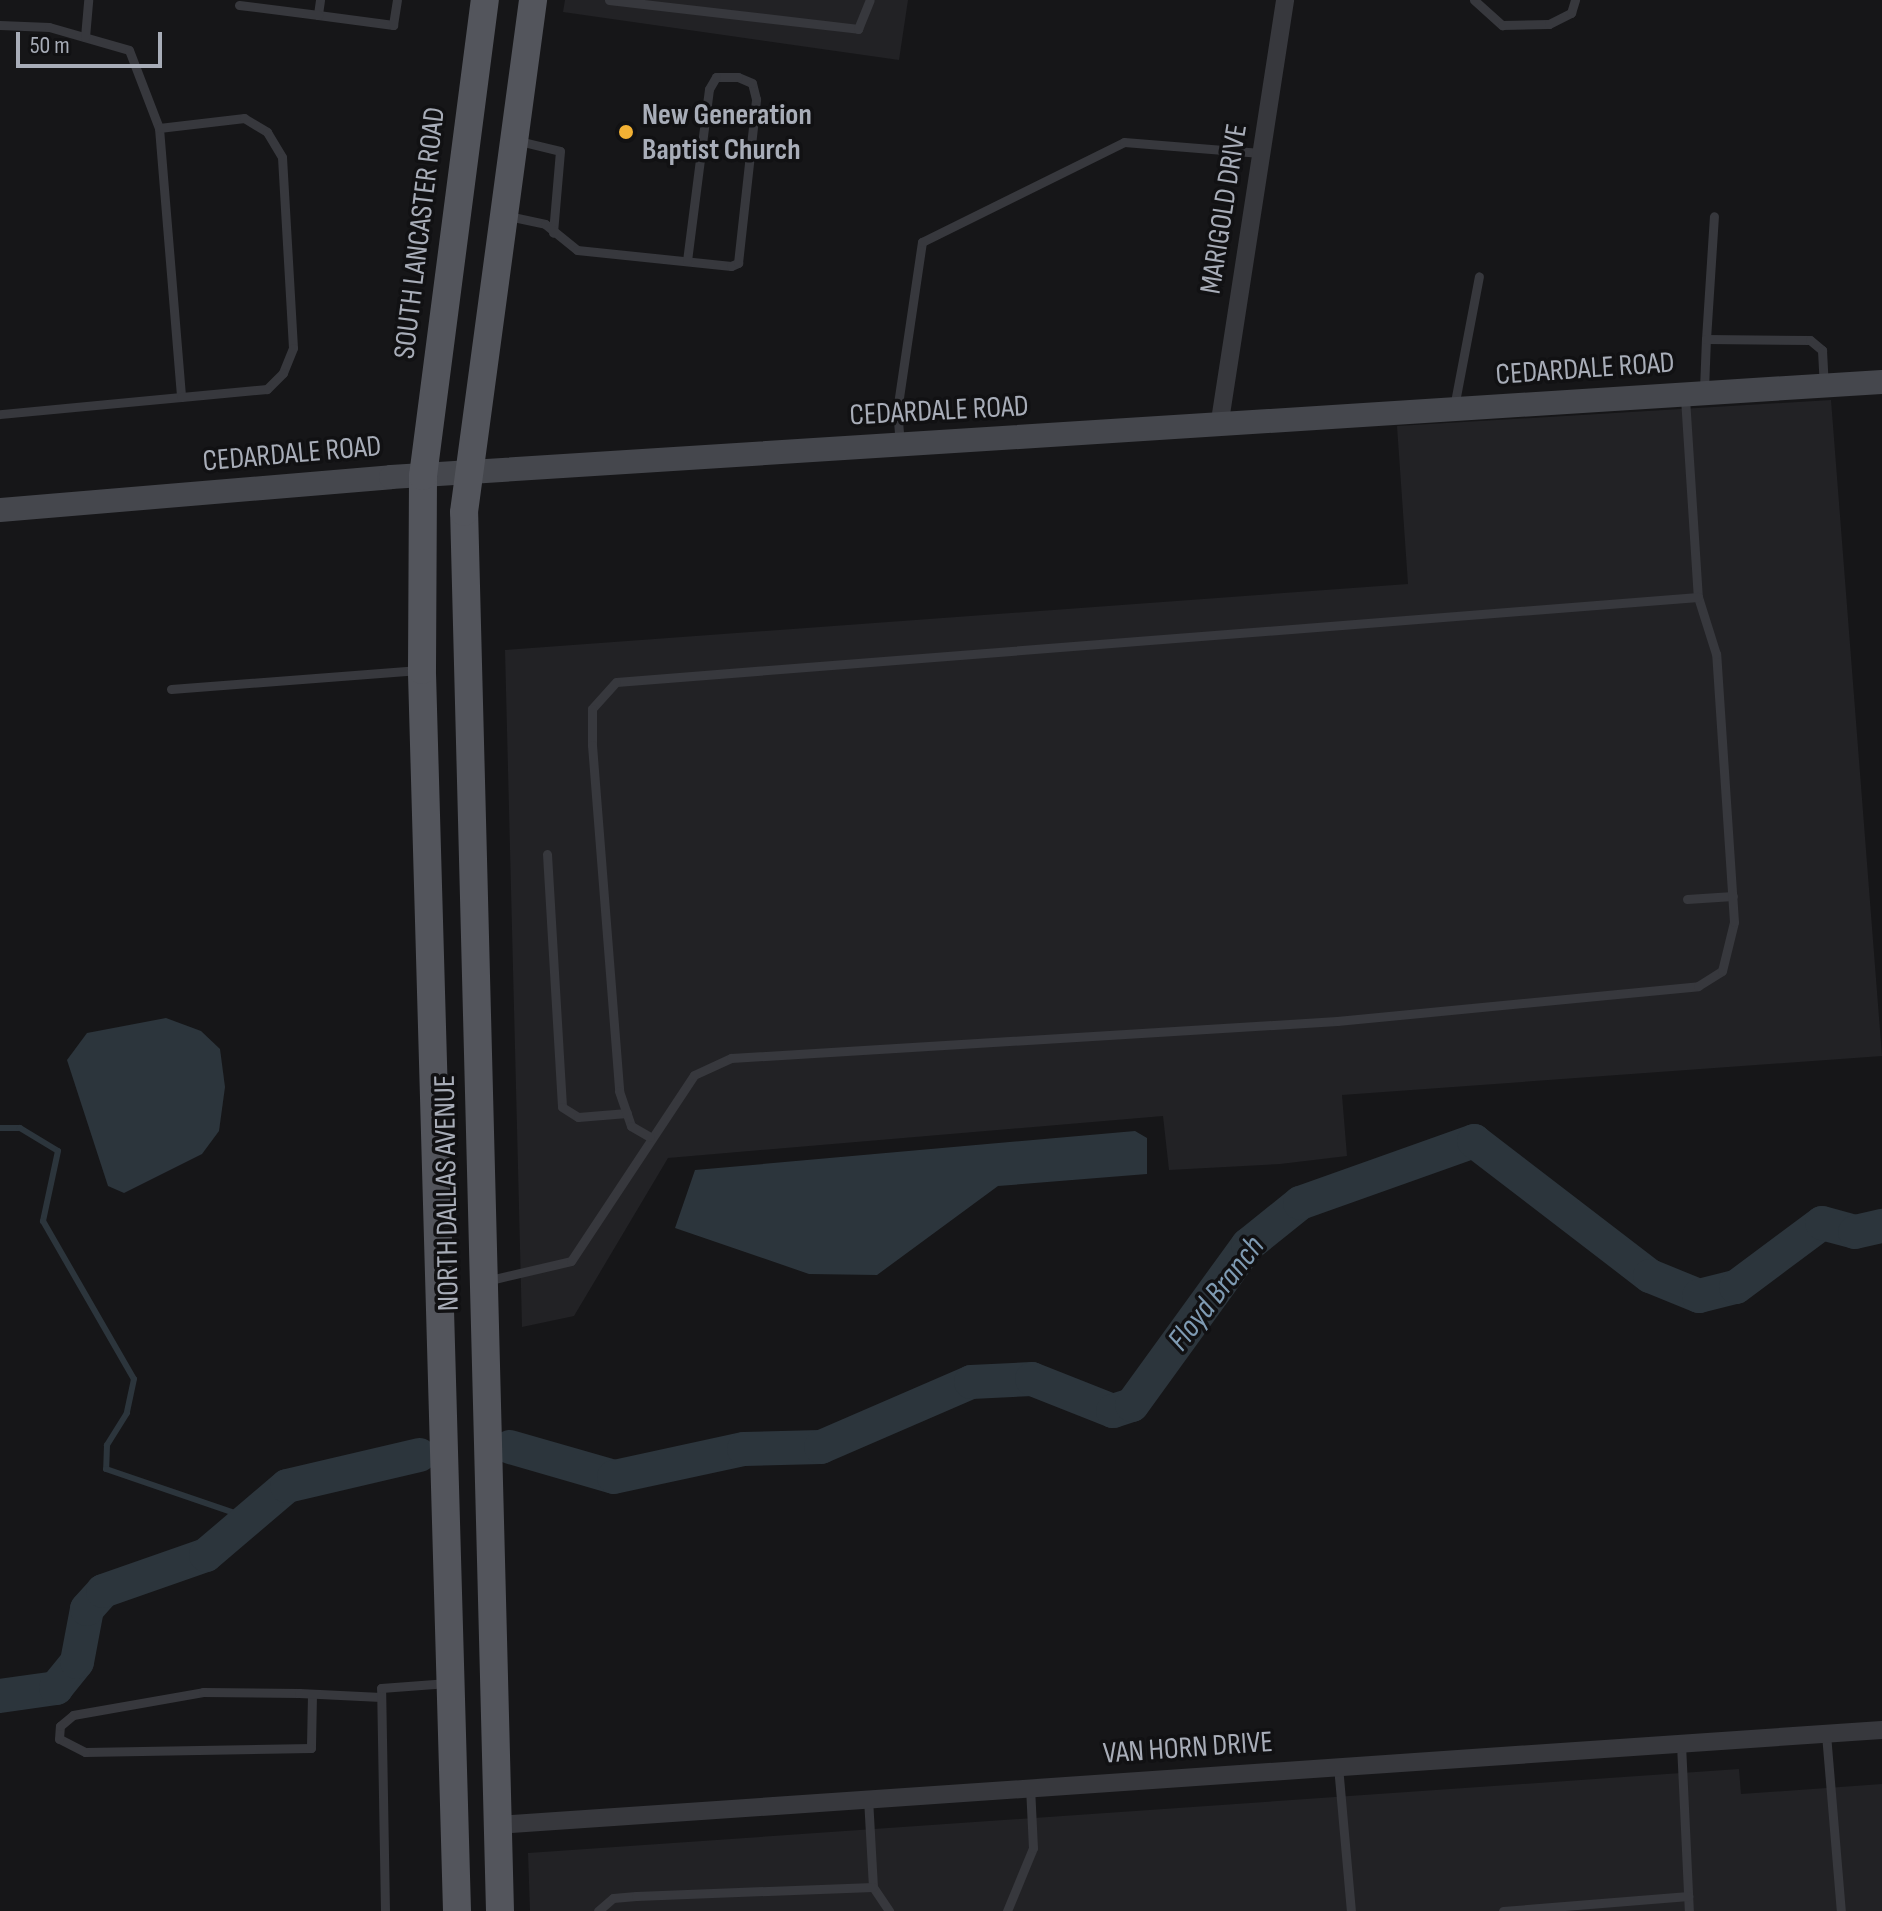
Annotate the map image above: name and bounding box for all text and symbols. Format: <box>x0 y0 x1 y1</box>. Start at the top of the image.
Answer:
scale bar <box>20 16 166 66</box>
text: 50 m <box>30 31 70 60</box>
place label: New Generation Baptist Church <box>642 97 812 168</box>
street label: SOUTH LANCASTER ROAD <box>387 105 453 361</box>
street label: MARIGOLD DRIVE <box>1193 121 1255 297</box>
marker: New Generation Baptist Church <box>617 123 635 141</box>
street label: CEDARDALE ROAD <box>1494 345 1676 393</box>
street label: CEDARDALE ROAD <box>849 388 1029 434</box>
street label: CEDARDALE ROAD <box>201 428 383 480</box>
street label: NORTH DALLAS AVENUE <box>427 1075 467 1311</box>
water label: Floyd Branch <box>1160 1229 1274 1359</box>
street label: VAN HORN DRIVE <box>1102 1724 1274 1772</box>

